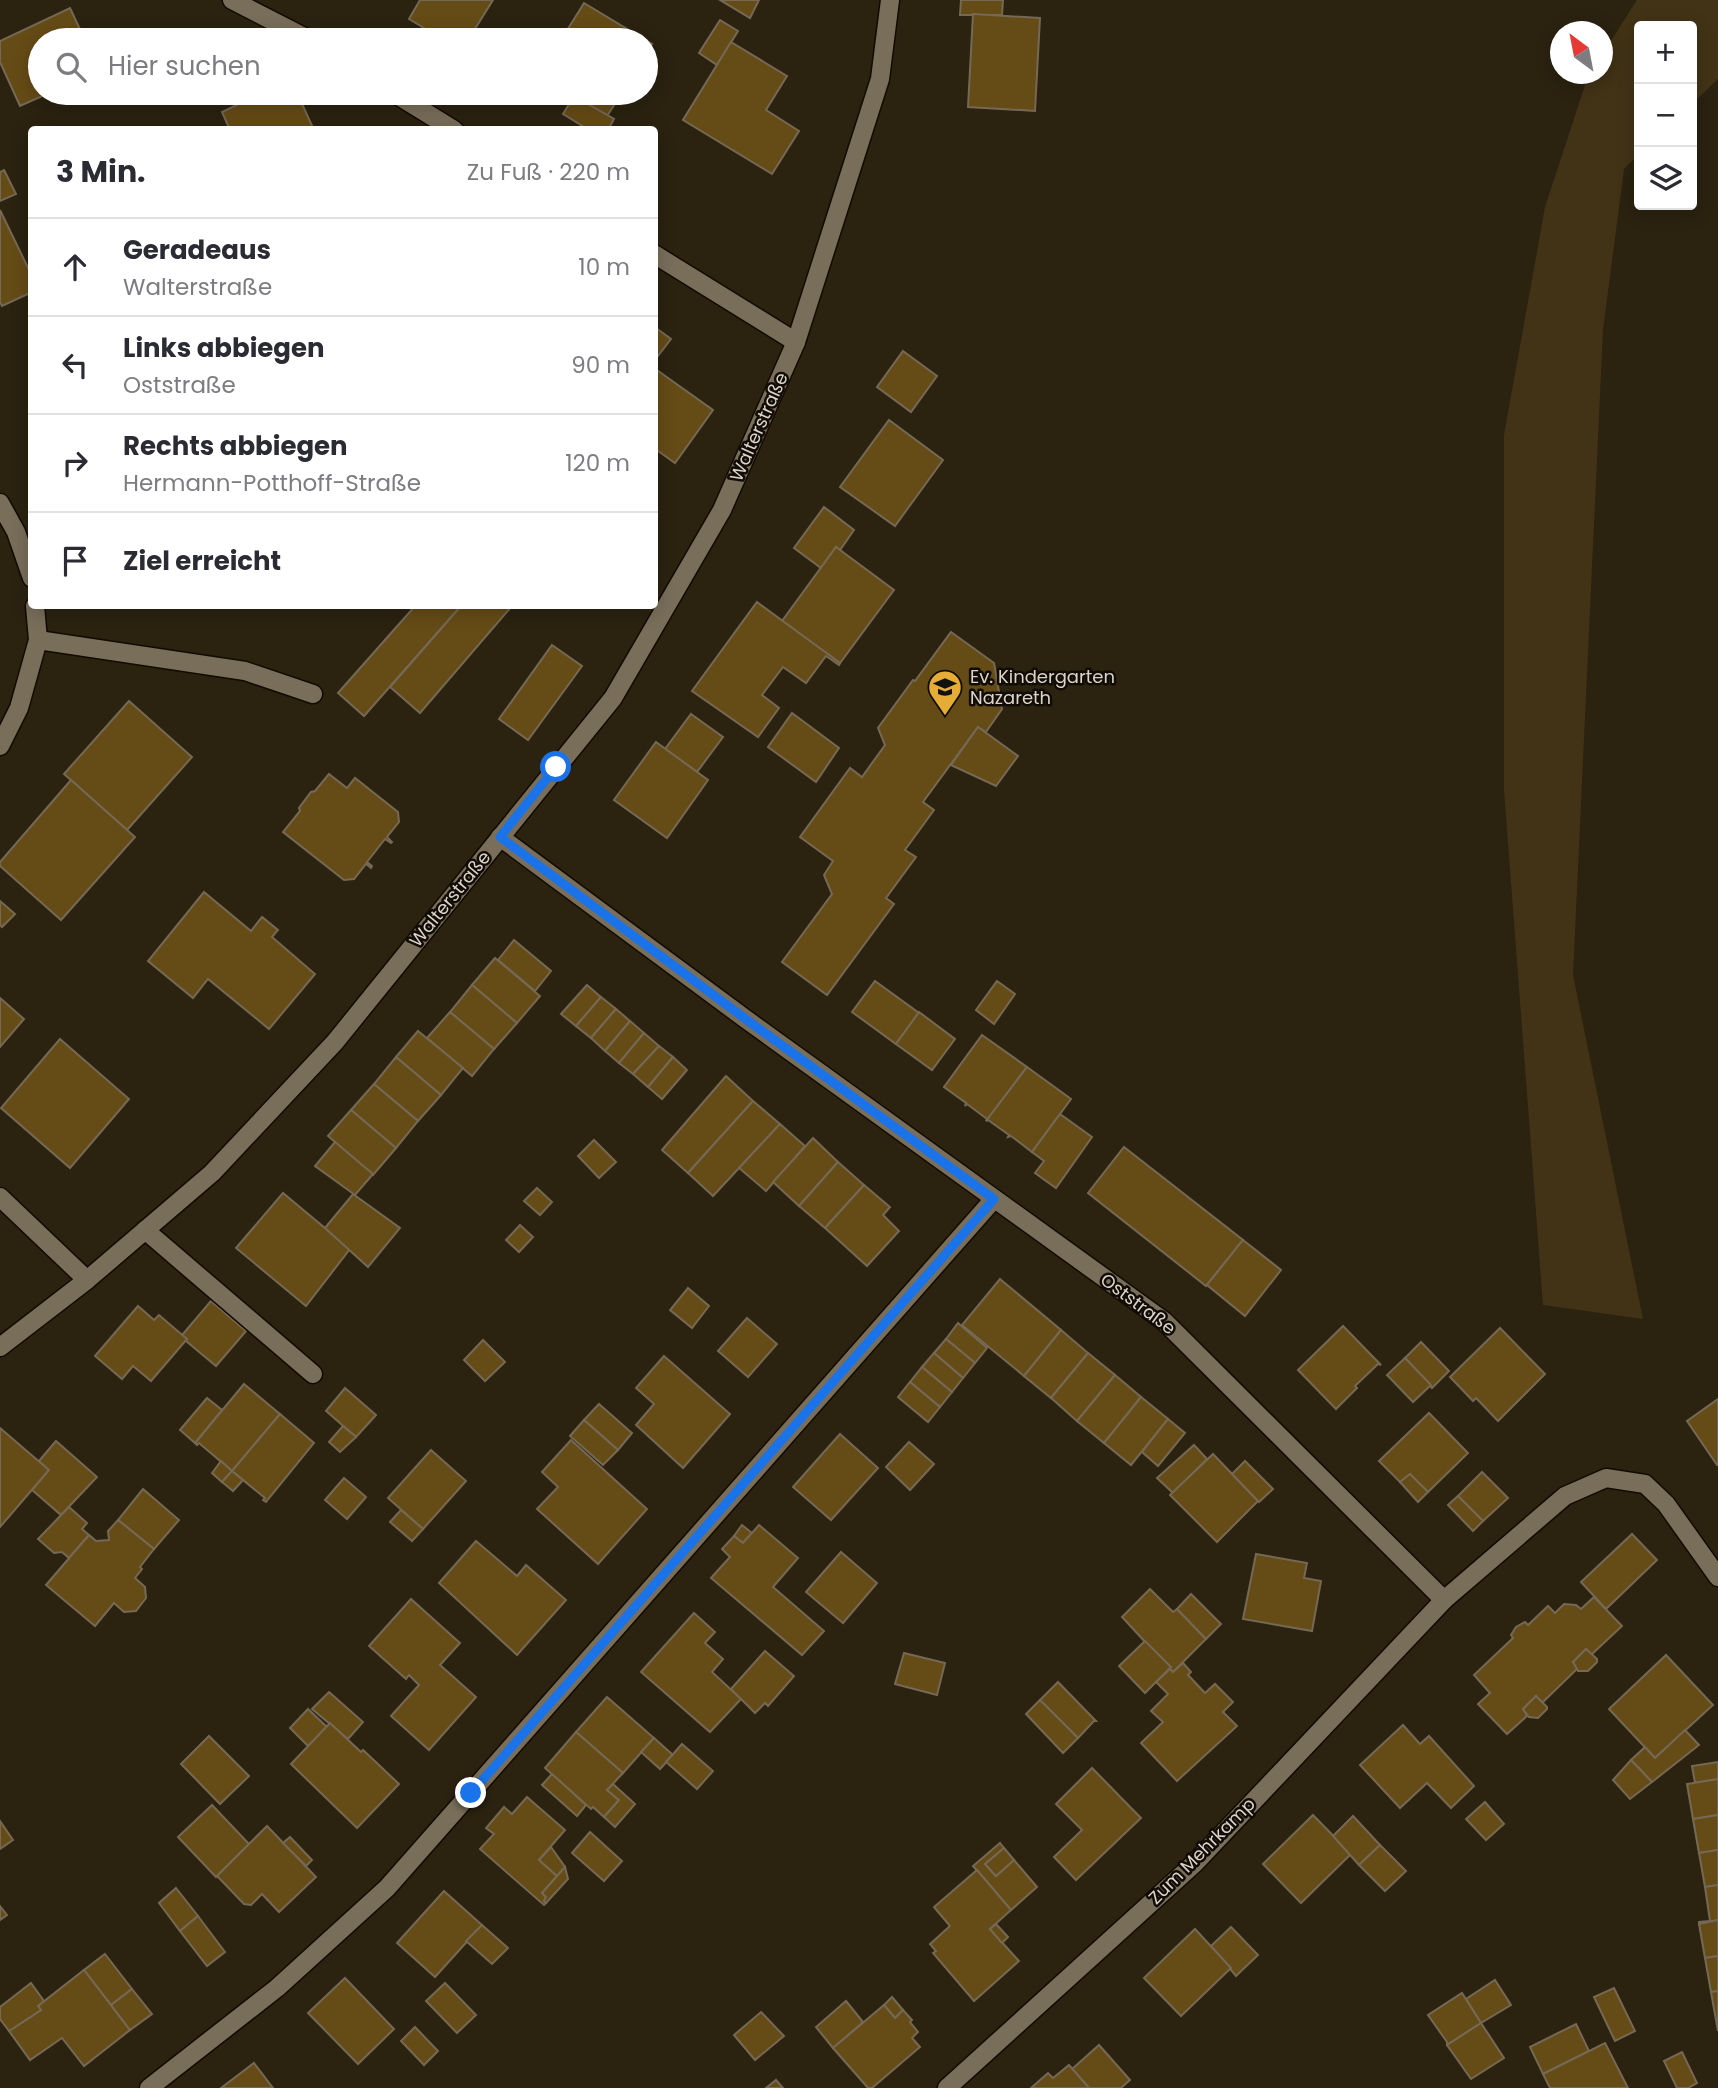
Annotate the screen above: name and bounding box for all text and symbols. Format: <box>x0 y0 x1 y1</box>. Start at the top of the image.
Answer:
north arrow <box>1550 21 1613 84</box>
map controls <box>1634 21 1697 210</box>
button: + <box>1634 21 1697 84</box>
search box <box>28 28 658 105</box>
icon: search <box>52 48 90 86</box>
text: Hier suchen <box>108 48 261 84</box>
button: − <box>1634 84 1697 147</box>
button: layers <box>1634 147 1697 210</box>
text: 3 Min. <box>56 150 146 193</box>
text: Zu Fuß · 220 m <box>467 156 630 188</box>
text: Geradeaus <box>123 232 271 268</box>
icon: ahead <box>56 248 94 286</box>
text: 10 m <box>578 251 630 283</box>
text: Walterstraße <box>123 271 272 303</box>
text: Links abbiegen <box>123 330 325 366</box>
icon: left <box>56 346 94 384</box>
text: 90 m <box>571 349 630 381</box>
street label: Walterstraße <box>723 368 794 485</box>
text: Oststraße <box>123 369 236 401</box>
text: Rechts abbiegen <box>123 428 348 464</box>
icon: right <box>56 444 94 482</box>
text: 120 m <box>565 447 630 479</box>
text: Hermann-Potthoff-Straße <box>123 467 421 499</box>
icon: arrive <box>56 542 94 580</box>
text: Ziel erreicht <box>123 543 281 579</box>
place label: Ev. Kindergarten Nazareth <box>970 664 1115 710</box>
school or university icon: Ev. Kindergarten Nazareth <box>926 668 964 717</box>
route start <box>540 751 571 782</box>
street label: Walterstraße <box>403 845 496 952</box>
street label: Oststraße <box>1096 1267 1181 1340</box>
route end <box>455 1777 486 1808</box>
street label: Zum Mehrkamp <box>1143 1792 1261 1910</box>

